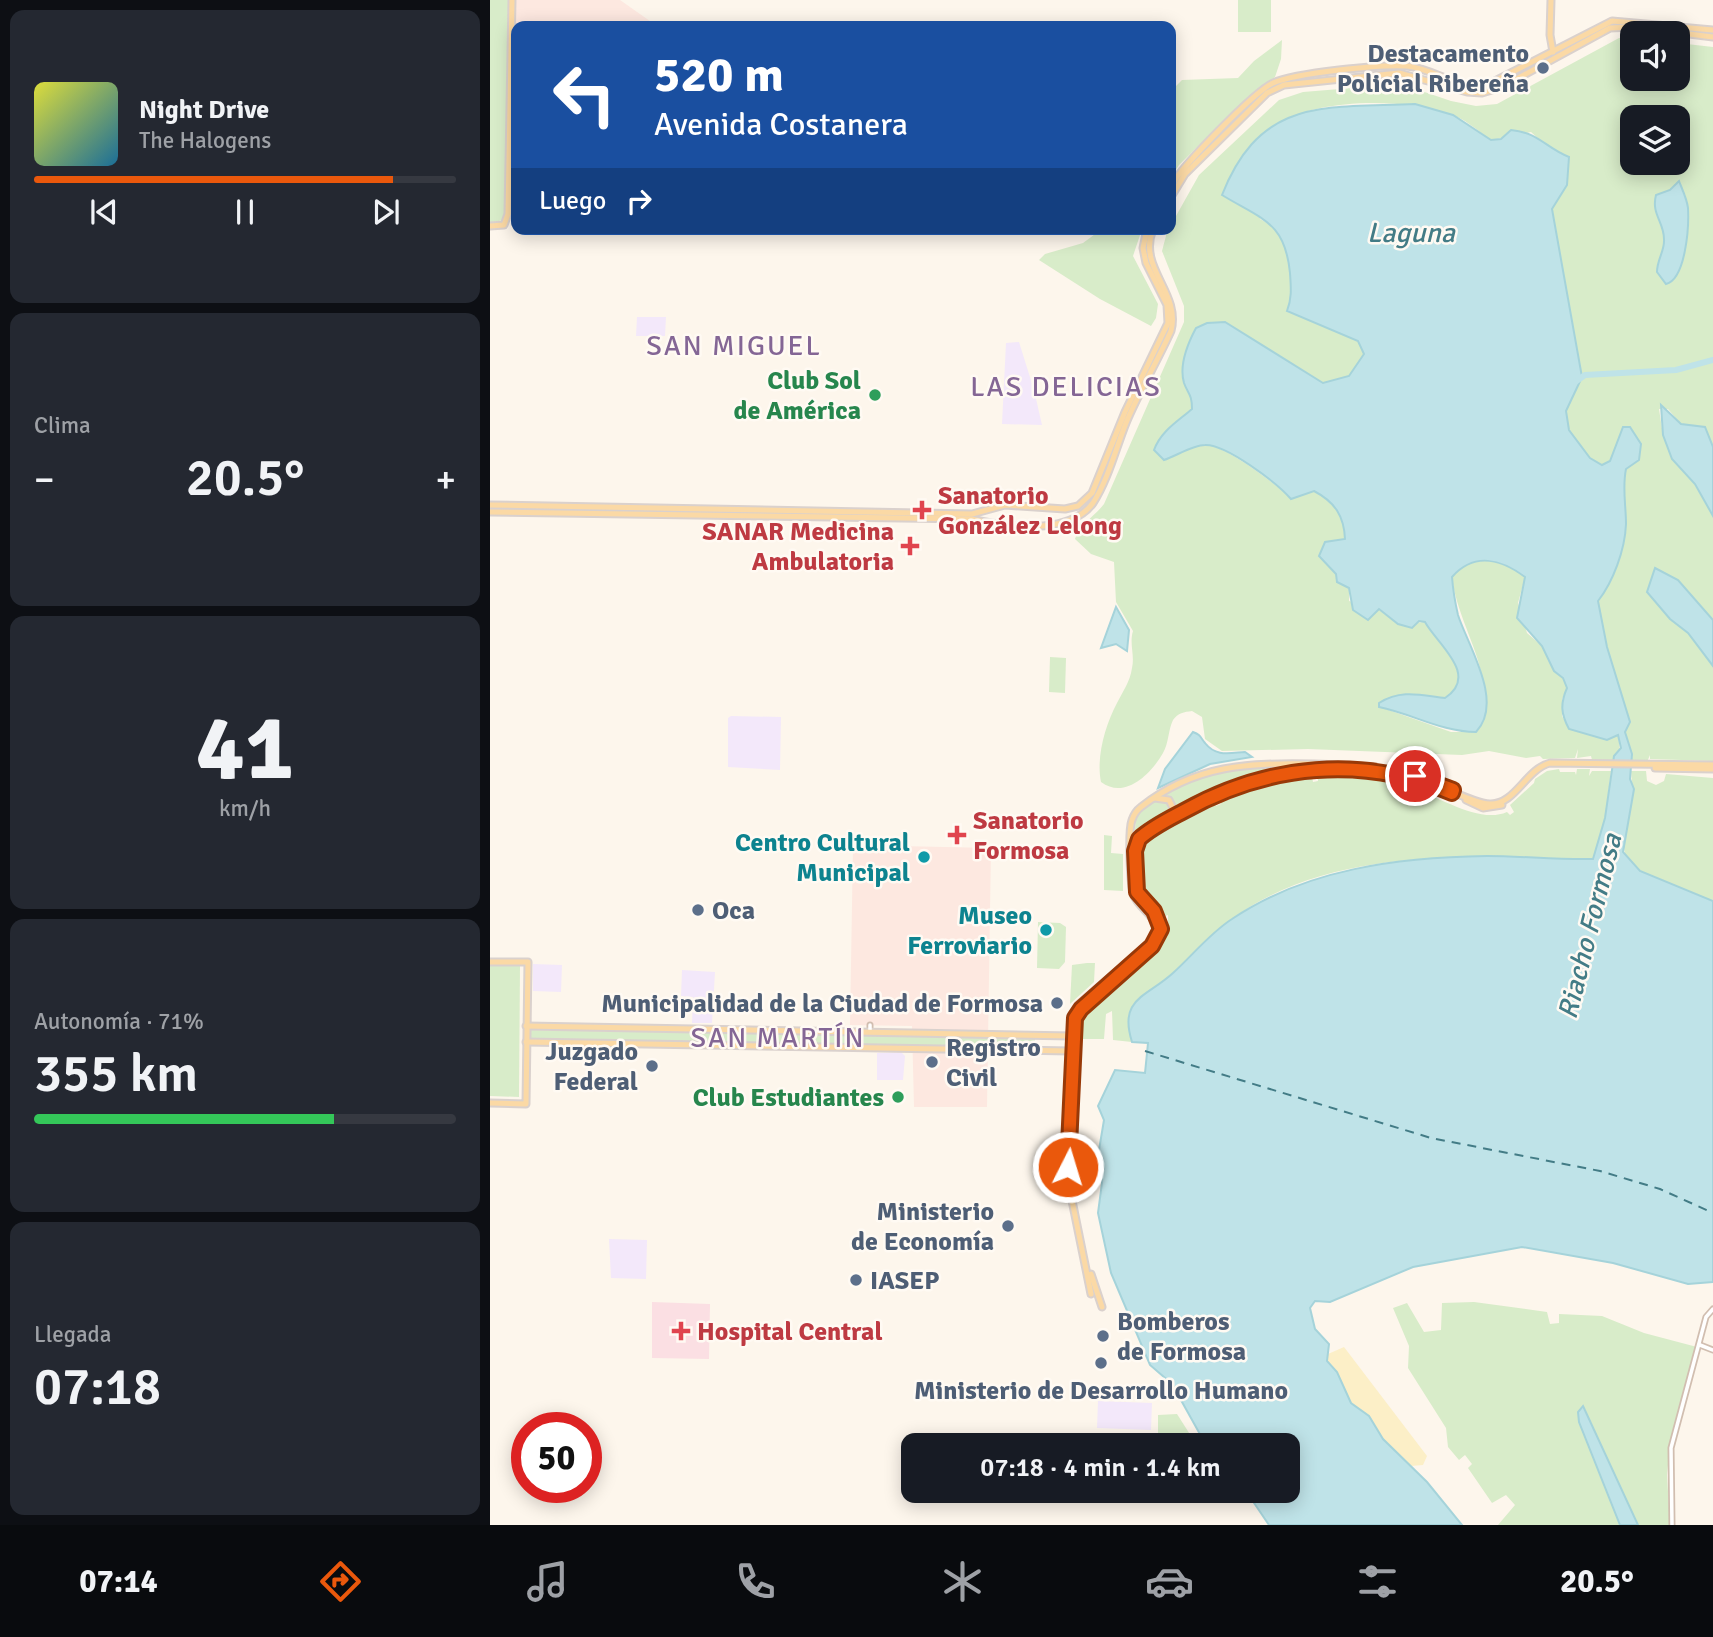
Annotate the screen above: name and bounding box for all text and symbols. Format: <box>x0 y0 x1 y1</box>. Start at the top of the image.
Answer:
map controls <box>1620 21 1690 175</box>
button: sound <box>1620 21 1690 91</box>
place label: Destacamento Policial Ribereña <box>1337 38 1529 100</box>
text: 520 m <box>654 45 784 105</box>
icon: left <box>539 49 630 140</box>
marker: Destacamento Policial Ribereña <box>1535 60 1551 76</box>
text: Night Drive <box>139 94 269 126</box>
text: Avenida Costanera <box>654 105 908 144</box>
button: layers <box>1620 105 1690 175</box>
text: The Halogens <box>139 126 271 155</box>
icon: right <box>620 182 658 220</box>
text: Luego <box>539 185 606 217</box>
icon: previous <box>85 193 123 231</box>
icon: pause <box>226 193 264 231</box>
icon: next <box>367 193 405 231</box>
water label: Laguna <box>1367 216 1456 250</box>
district label: SAN MIGUEL <box>646 329 822 363</box>
place label: Club Sol de América <box>734 365 861 427</box>
district label: LAS DELICIAS <box>970 370 1162 404</box>
marker: Club Sol de América <box>867 387 883 403</box>
text: Clima <box>34 411 91 440</box>
text: 20.5° <box>186 446 304 510</box>
text: − <box>34 456 55 503</box>
text: + <box>435 456 456 503</box>
place label: Sanatorio González Lelong <box>938 480 1122 542</box>
marker: Sanatorio González Lelong <box>912 500 932 520</box>
place label: SANAR Medicina Ambulatoria <box>702 516 894 578</box>
marker: SANAR Medicina Ambulatoria <box>900 536 920 556</box>
text: 41 <box>196 692 294 805</box>
pin <box>1385 746 1445 806</box>
icon: arrive <box>1396 757 1434 795</box>
text: km/h <box>219 794 271 823</box>
place label: Sanatorio Formosa <box>973 805 1083 867</box>
marker: Sanatorio Formosa <box>947 825 967 845</box>
place label: Centro Cultural Municipal <box>735 827 910 889</box>
water label: Riacho Formosa <box>1551 829 1630 1022</box>
marker: Centro Cultural Municipal <box>916 849 932 865</box>
place label: Oca <box>712 895 755 927</box>
place label: Museo Ferroviario <box>907 900 1032 962</box>
marker: Oca <box>690 902 706 918</box>
marker: Museo Ferroviario <box>1038 922 1054 938</box>
place label: Municipalidad de la Ciudad de Formosa <box>601 988 1043 1020</box>
marker: Municipalidad de la Ciudad de Formosa <box>1049 995 1065 1011</box>
text: Autonomía · 71% <box>34 1007 204 1036</box>
district label: SAN MARTÍN <box>690 1021 866 1055</box>
place label: Registro Civil <box>946 1032 1041 1094</box>
place label: Juzgado Federal <box>545 1036 638 1098</box>
text: 355 km <box>34 1042 198 1106</box>
marker: Registro Civil <box>924 1054 940 1070</box>
marker: Juzgado Federal <box>644 1058 660 1074</box>
place label: Club Estudiantes <box>693 1082 884 1114</box>
marker: Club Estudiantes <box>890 1089 906 1105</box>
position arrow <box>1031 1130 1105 1204</box>
place label: Ministerio de Economía <box>851 1196 994 1258</box>
marker: Ministerio de Economía <box>1000 1218 1016 1234</box>
place label: IASEP <box>870 1265 939 1297</box>
marker: IASEP <box>848 1272 864 1288</box>
place label: Bomberos de Formosa <box>1117 1306 1246 1368</box>
place label: Hospital Central <box>697 1316 883 1348</box>
text: Llegada <box>34 1320 111 1349</box>
marker: Hospital Central <box>671 1321 691 1341</box>
marker: Bomberos de Formosa <box>1095 1328 1111 1344</box>
text: 07:18 <box>34 1355 161 1419</box>
marker: Ministerio de Desarrollo Humano <box>1093 1355 1109 1371</box>
place label: Ministerio de Desarrollo Humano <box>914 1375 1288 1407</box>
speed limit sign: 50 <box>511 1412 602 1503</box>
text: 07:18 · 4 min · 1.4 km <box>980 1452 1221 1484</box>
icon: directions <box>316 1557 365 1606</box>
icon: music <box>523 1557 572 1606</box>
icon: phone <box>731 1557 780 1606</box>
icon: climate <box>938 1557 987 1606</box>
icon: car <box>1145 1557 1194 1606</box>
icon: filters <box>1353 1557 1402 1606</box>
text: 07:14 <box>79 1562 158 1601</box>
text: 20.5° <box>1560 1562 1634 1601</box>

